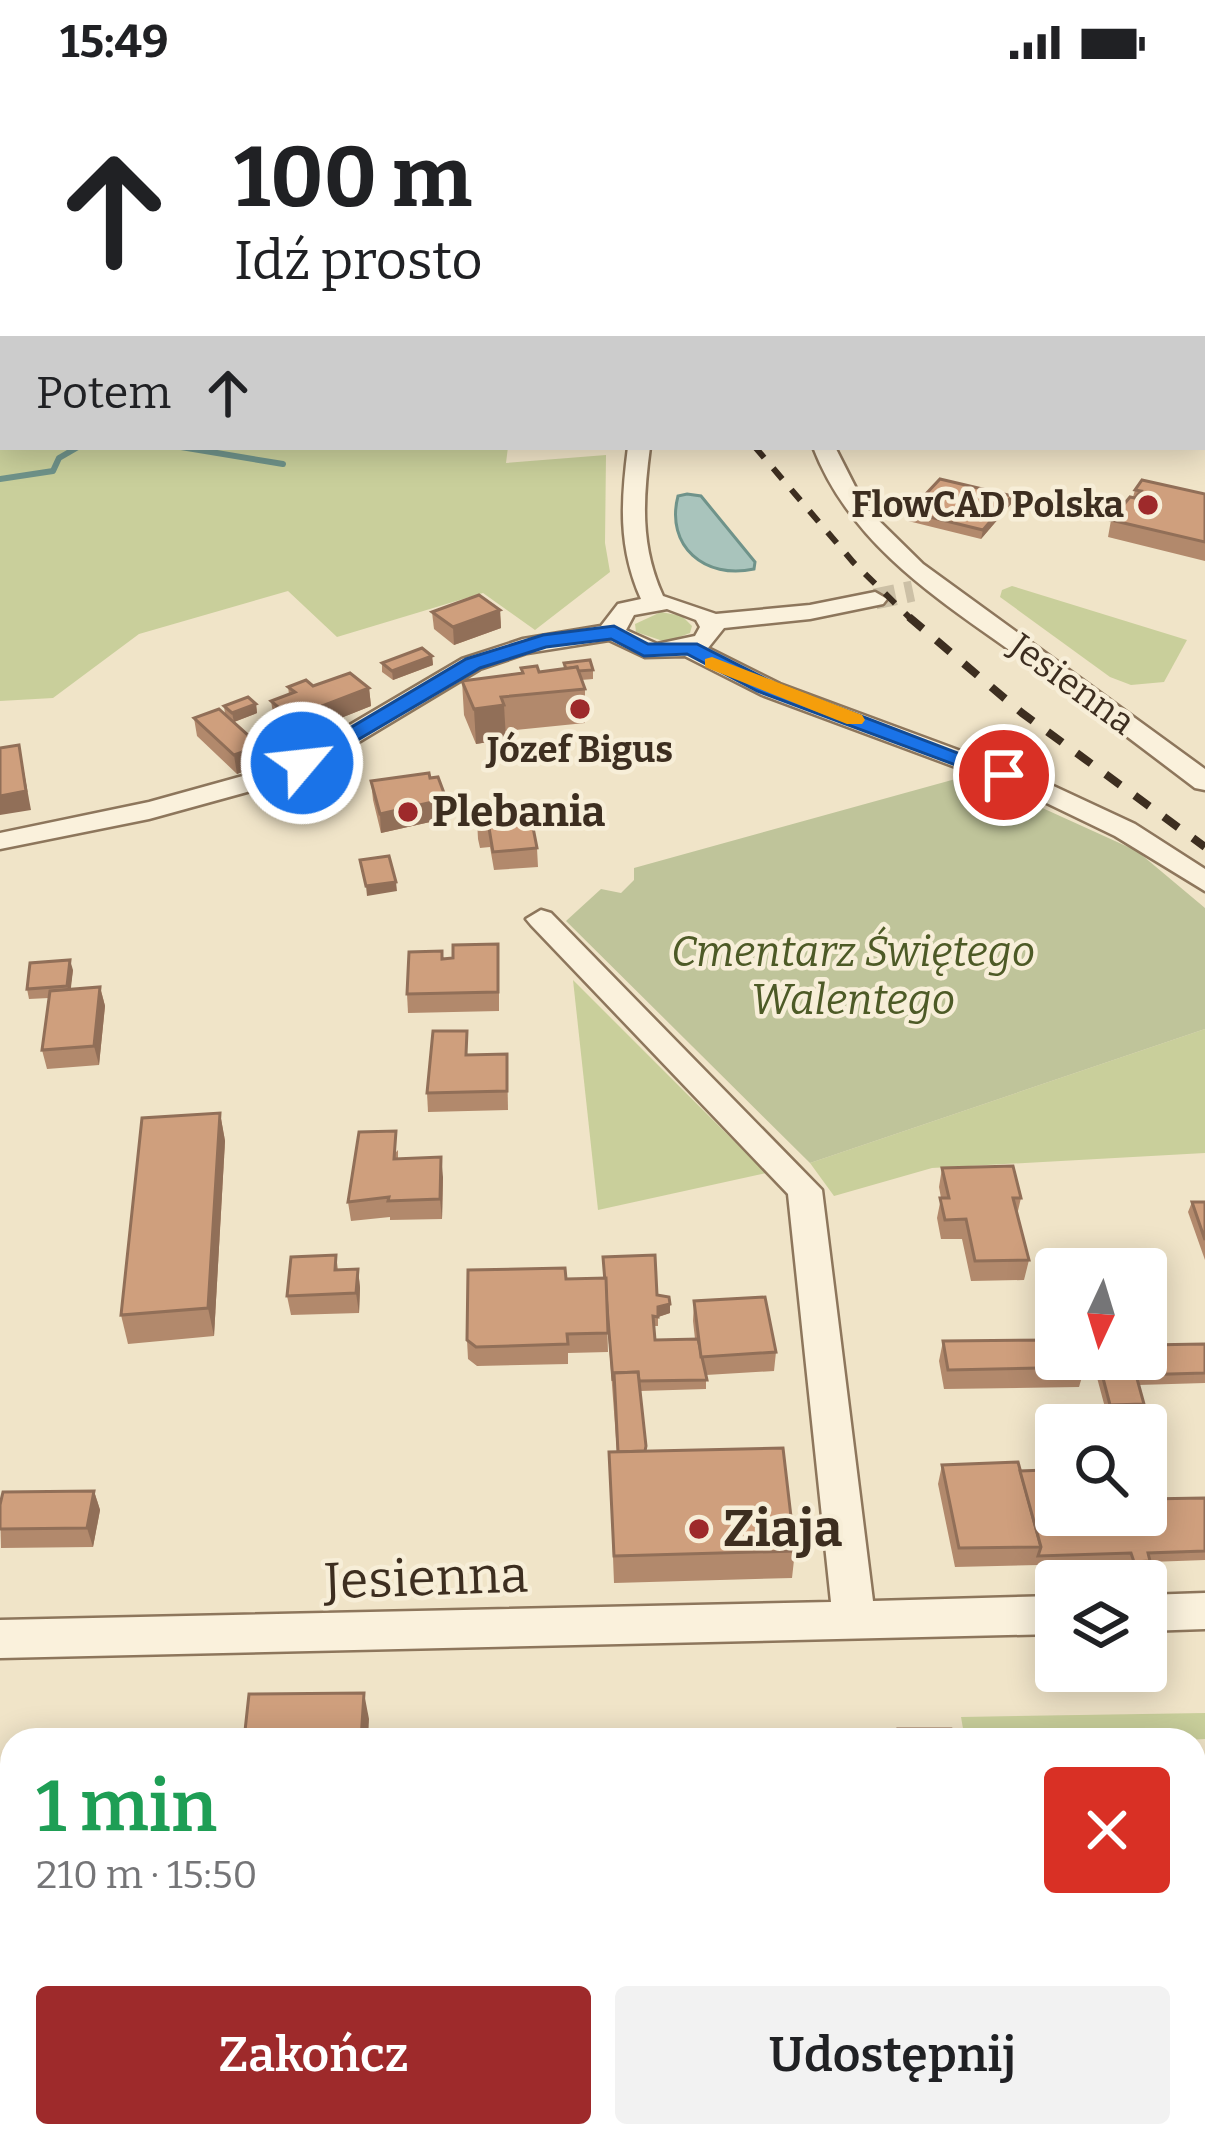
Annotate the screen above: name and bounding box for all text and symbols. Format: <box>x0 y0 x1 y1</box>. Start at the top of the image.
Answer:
text: 15:49 <box>60 15 169 69</box>
text: 100 m <box>234 127 472 228</box>
icon: ahead <box>36 132 192 288</box>
text: Idź prosto <box>234 229 482 293</box>
icon: ahead <box>195 360 261 426</box>
text: Potem <box>36 366 171 420</box>
place label: FlowCAD Polska <box>851 483 1124 527</box>
marker: FlowCAD Polska <box>1135 492 1161 518</box>
street label: Jesienna <box>1000 623 1143 744</box>
marker: Józef Bigus <box>567 696 593 722</box>
position arrow <box>239 700 365 826</box>
pin <box>953 724 1055 826</box>
place label: Józef Bigus <box>485 728 673 772</box>
icon: arrive <box>971 742 1037 808</box>
place label: Plebania <box>432 787 606 837</box>
marker: Plebania <box>395 799 421 825</box>
park label: Cmentarz Świętego Walentego <box>671 926 1035 1025</box>
north arrow <box>1035 1248 1167 1380</box>
map controls <box>1035 1248 1167 1692</box>
button: search <box>1035 1404 1167 1536</box>
place label: Ziaja <box>723 1498 842 1560</box>
marker: Ziaja <box>686 1516 712 1542</box>
street label: Jesienna <box>321 1543 529 1613</box>
button: layers <box>1035 1560 1167 1692</box>
text: 1 min <box>36 1764 217 1850</box>
button: close <box>1044 1767 1170 1893</box>
text: 210 m · 15:50 <box>36 1852 258 1898</box>
button: Zakończ <box>36 1986 591 2124</box>
button: Udostępnij <box>615 1986 1170 2124</box>

